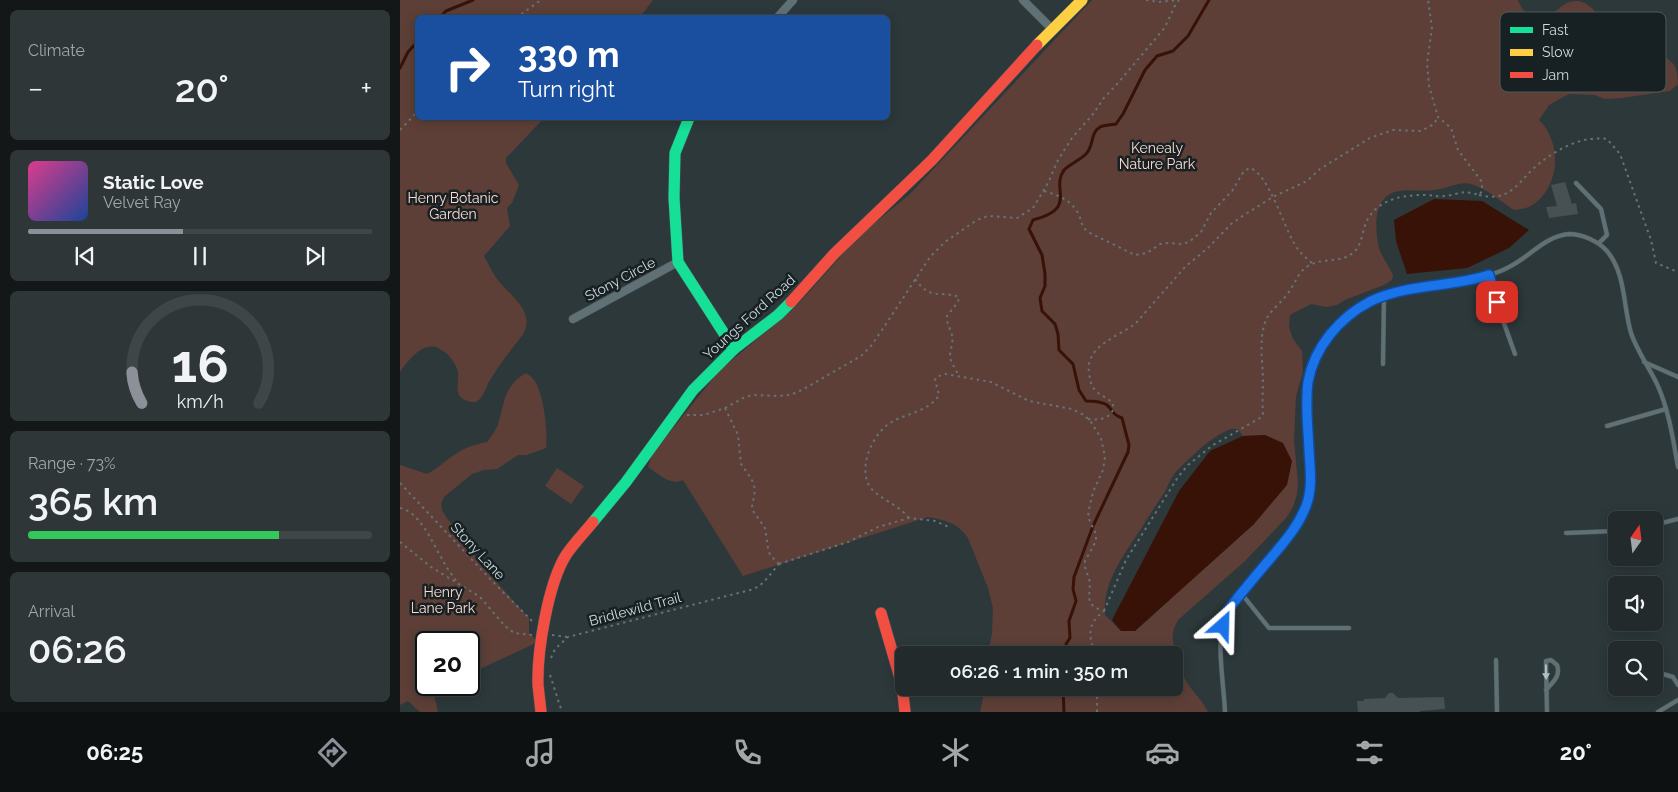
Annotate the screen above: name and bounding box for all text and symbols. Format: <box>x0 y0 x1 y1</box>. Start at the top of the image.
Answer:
legend <box>1500 12 1666 92</box>
text: Fast <box>1542 22 1569 38</box>
text: 330 m <box>518 34 620 75</box>
icon: right <box>435 35 500 100</box>
text: Climate <box>28 41 85 60</box>
text: Slow <box>1542 44 1574 60</box>
text: 20° <box>175 66 229 111</box>
text: Jam <box>1542 67 1569 83</box>
text: − <box>28 72 43 105</box>
text: + <box>360 72 372 105</box>
text: Turn right <box>518 76 615 102</box>
park label: Kenealy Nature Park <box>1119 140 1196 172</box>
text: Static Love <box>103 171 204 193</box>
park label: Henry Botanic Garden <box>407 190 499 222</box>
text: Velvet Ray <box>103 193 181 212</box>
icon: previous <box>71 242 99 270</box>
icon: pause <box>186 242 214 270</box>
icon: next <box>301 242 329 270</box>
street label: Stony Circle <box>582 254 658 304</box>
street label: Youngs Ford Road <box>700 271 798 363</box>
pin <box>1476 281 1518 323</box>
icon: arrive <box>1483 288 1511 316</box>
text: 16 <box>171 333 229 394</box>
text: km/h <box>176 391 224 412</box>
text: Range · 73% <box>28 454 115 473</box>
text: 365 km <box>28 479 158 524</box>
north arrow <box>1608 511 1662 566</box>
map controls <box>1608 511 1663 696</box>
street label: Stony Lane <box>448 519 508 583</box>
button: sound <box>1608 576 1663 631</box>
park label: Henry Lane Park <box>411 584 476 616</box>
street label: Bridlewild Trail <box>587 589 683 629</box>
position arrow <box>1196 599 1248 651</box>
text: Arrival <box>28 602 75 621</box>
text: 06:26 <box>28 627 127 672</box>
speed limit sign: 20 <box>415 631 480 696</box>
button: search <box>1608 641 1663 696</box>
text: 06:26 · 1 min · 350 m <box>950 660 1128 682</box>
one-way arrow <box>1542 664 1550 680</box>
icon: directions <box>315 735 350 770</box>
icon: music <box>523 735 558 770</box>
icon: phone <box>730 735 765 770</box>
icon: climate <box>938 735 973 770</box>
icon: car <box>1145 735 1180 770</box>
icon: filters <box>1352 735 1387 770</box>
text: 06:25 <box>86 739 143 765</box>
text: 20° <box>1560 739 1592 765</box>

